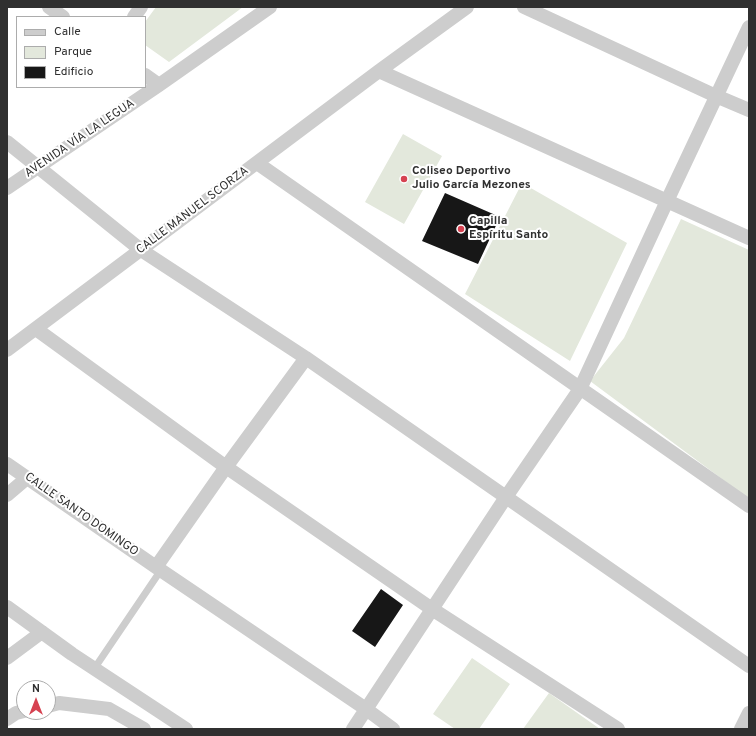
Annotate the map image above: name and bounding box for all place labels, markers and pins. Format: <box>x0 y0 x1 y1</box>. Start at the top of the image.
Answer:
place label: Coliseo Deportivo Julio García Mezones <box>412 165 531 193</box>
marker: Coliseo Deportivo Julio García Mezones <box>399 174 409 184</box>
place label: Capilla Espíritu Santo <box>469 215 548 243</box>
marker: Capilla Espíritu Santo <box>456 224 466 234</box>

